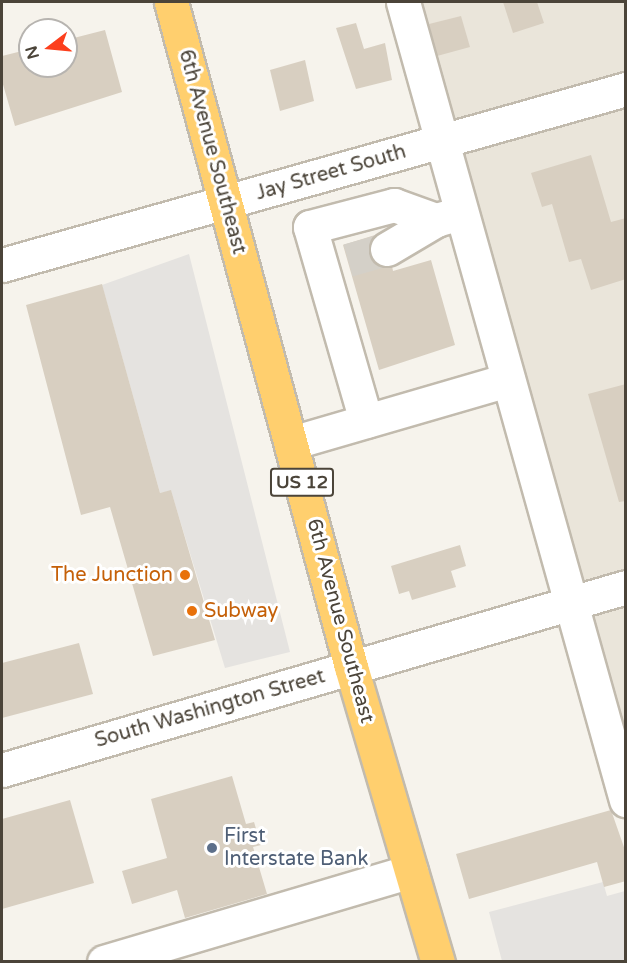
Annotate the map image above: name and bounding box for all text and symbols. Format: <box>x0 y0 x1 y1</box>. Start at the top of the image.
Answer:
north arrow <box>18 18 78 78</box>
text: N <box>21 43 44 61</box>
street label: 6th Avenue Southeast <box>173 47 251 257</box>
street label: Jay Street South <box>253 140 409 206</box>
road number: US 12 <box>269 467 335 497</box>
street label: 6th Avenue Southeast <box>301 516 379 726</box>
place label: The Junction <box>51 563 173 587</box>
marker: The Junction <box>178 568 192 582</box>
place label: Subway <box>204 599 278 623</box>
marker: Subway <box>185 604 199 618</box>
street label: South Washington Street <box>92 665 328 753</box>
place label: First Interstate Bank <box>224 825 368 872</box>
marker: First Interstate Bank <box>205 841 219 855</box>

